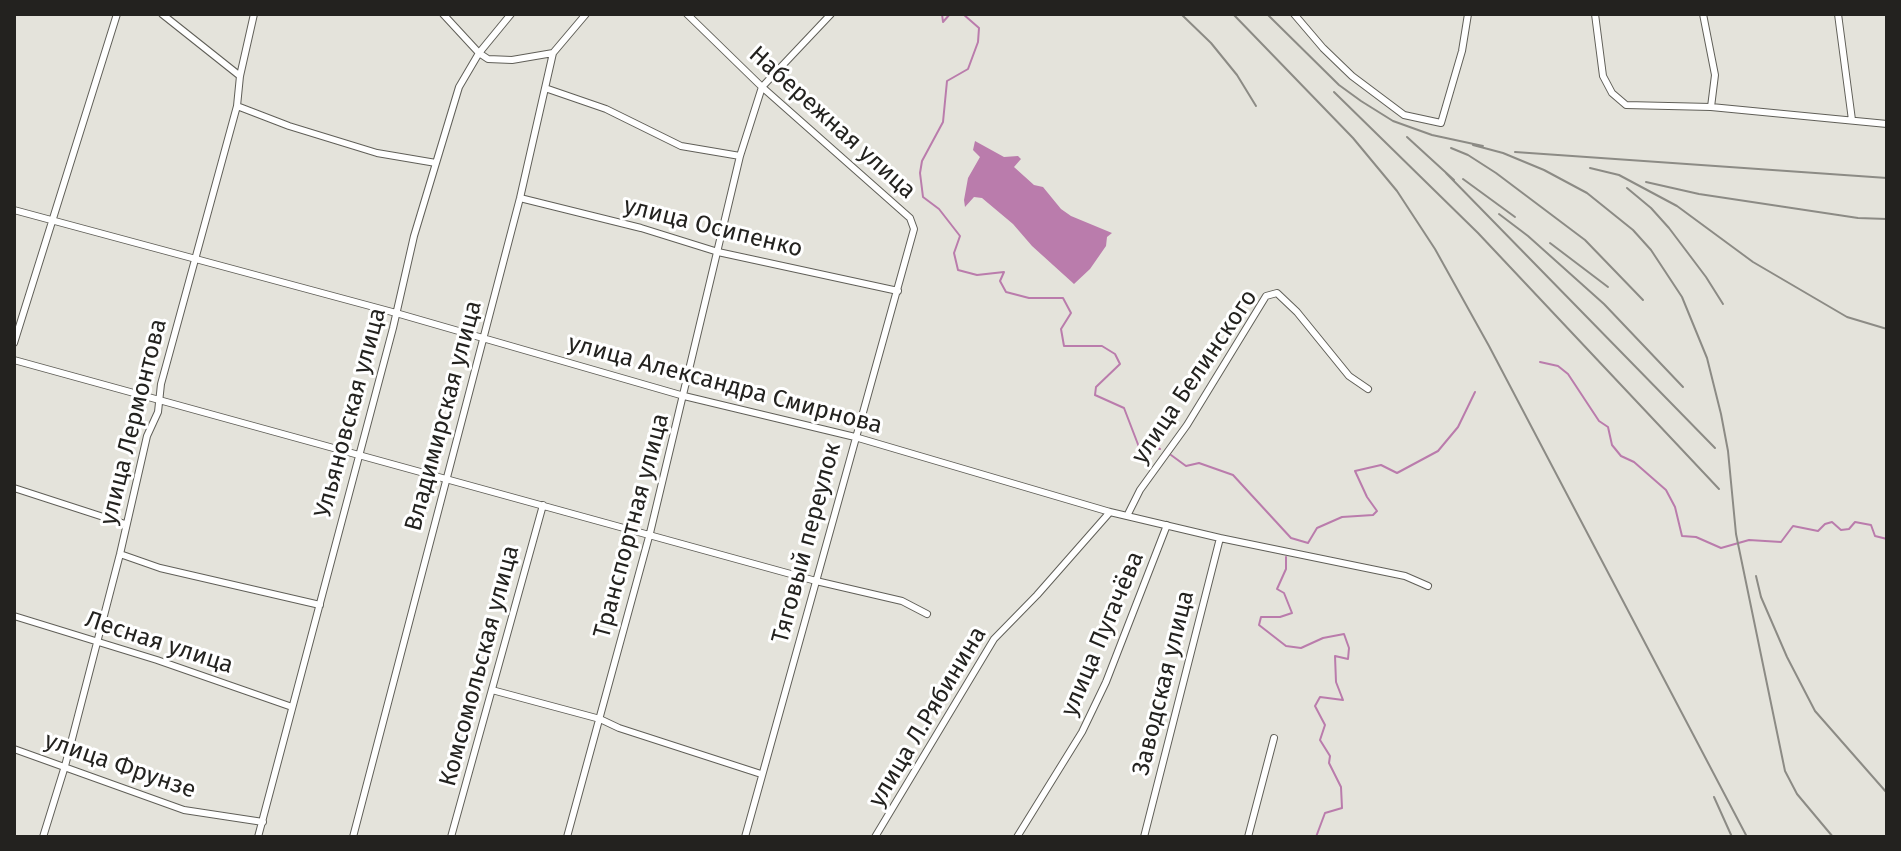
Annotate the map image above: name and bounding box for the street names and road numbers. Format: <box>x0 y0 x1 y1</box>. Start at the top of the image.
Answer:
street label: Набережная улица <box>743 41 921 205</box>
street label: улица Осипенко <box>621 192 805 264</box>
street label: улица Белинского <box>1126 284 1264 470</box>
street label: Владимирская улица <box>399 298 489 534</box>
street label: Ульяновская улица <box>309 305 393 521</box>
street label: улица Лермонтова <box>94 316 174 528</box>
street label: улица Александра Смирнова <box>565 329 885 441</box>
street label: Транспортная улица <box>588 410 676 642</box>
street label: Тяговый переулок <box>766 440 848 646</box>
street label: Комсомольская улица <box>434 542 526 790</box>
street label: улица Пугачёва <box>1055 547 1151 721</box>
street label: Заводская улица <box>1127 588 1201 778</box>
street label: Лесная улица <box>81 605 237 681</box>
street label: улица Л.Рябинина <box>863 622 993 812</box>
street label: улица Фрунзе <box>41 727 199 805</box>

